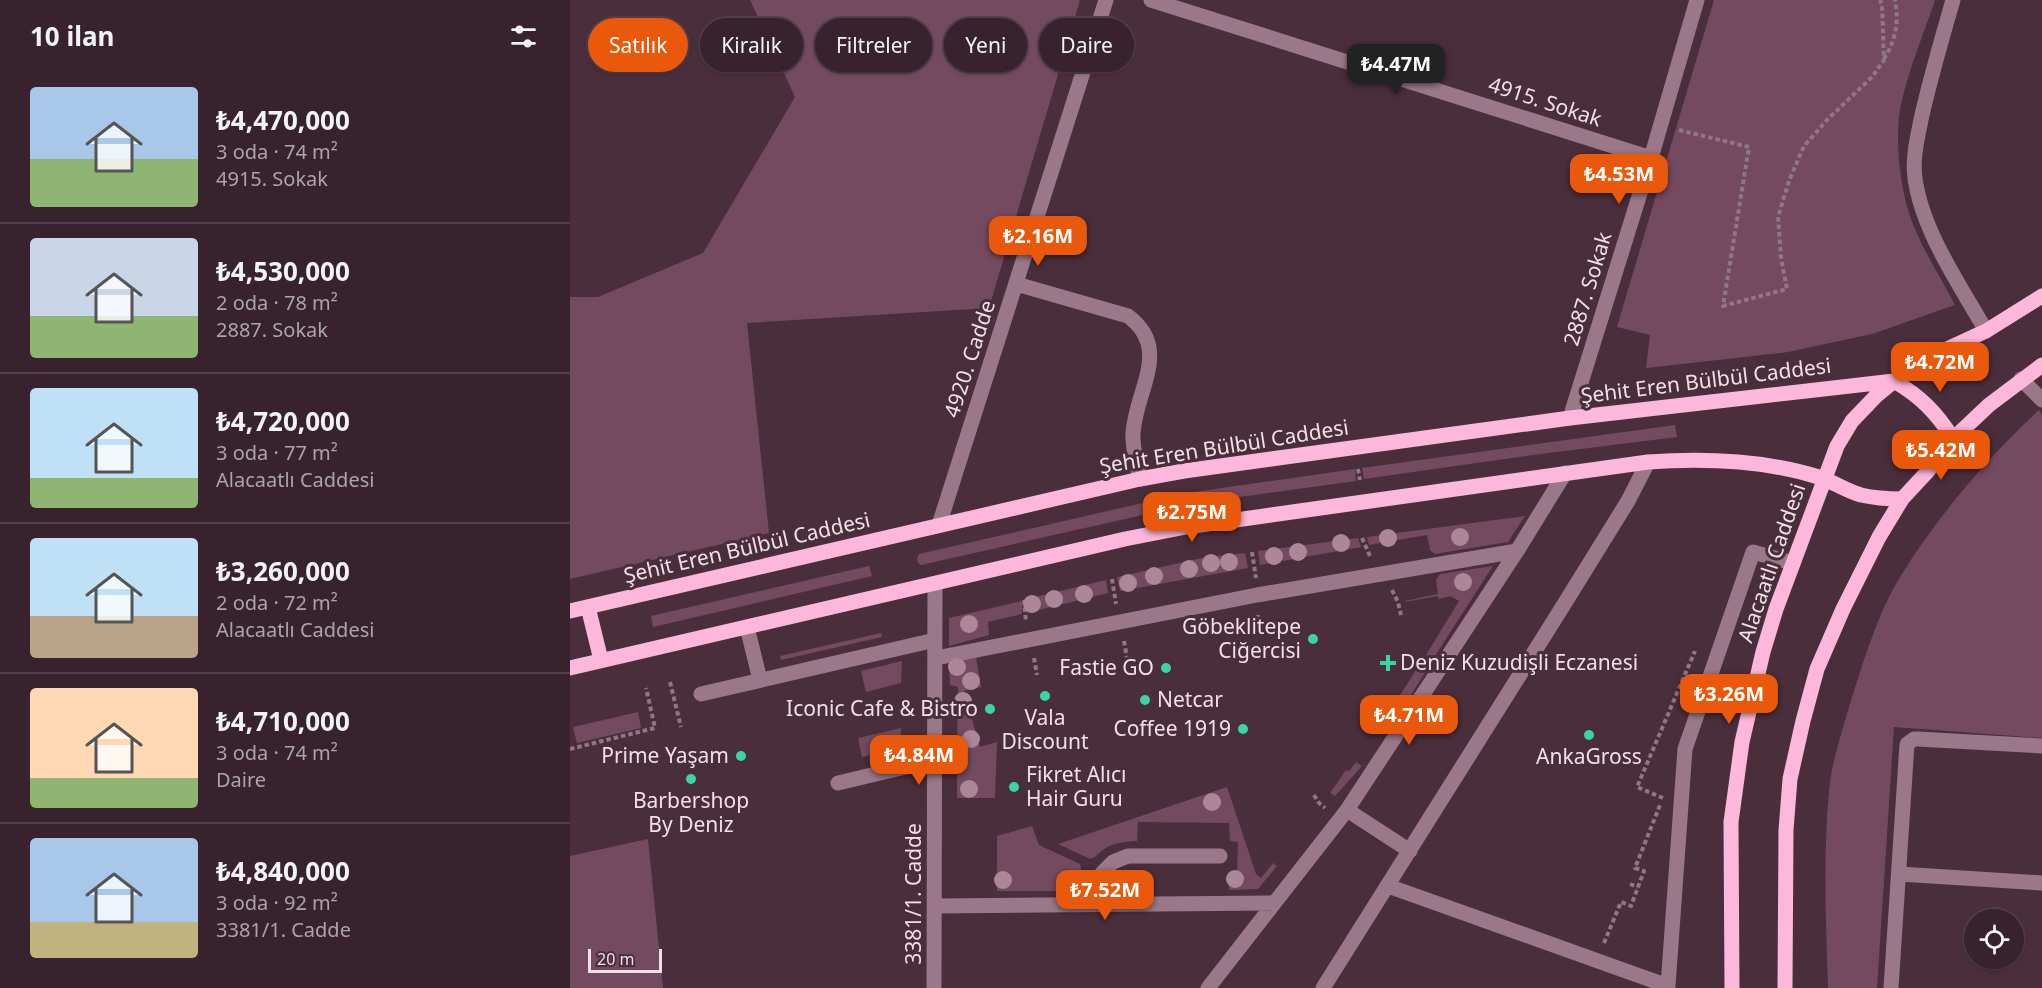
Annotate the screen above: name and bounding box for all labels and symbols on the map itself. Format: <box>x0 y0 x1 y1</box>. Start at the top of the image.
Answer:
pin: ₺4.47M <box>1347 44 1445 95</box>
street label: 4915. Sokak <box>1485 70 1606 133</box>
pin: ₺4.53M <box>1570 154 1668 205</box>
pin: ₺2.16M <box>989 216 1087 267</box>
street label: 2887. Sokak <box>1556 228 1618 349</box>
street label: 4920. Cadde <box>937 296 1001 421</box>
pin: ₺4.72M <box>1891 342 1989 393</box>
street label: Şehit Eren Bülbül Caddesi <box>1579 351 1833 409</box>
street label: Şehit Eren Bülbül Caddesi <box>1097 412 1351 480</box>
pin: ₺5.42M <box>1892 430 1990 481</box>
street label: Alacaatlı Caddesi <box>1731 479 1811 646</box>
pin: ₺2.75M <box>1143 492 1241 543</box>
street label: Şehit Eren Bülbül Caddesi <box>621 505 873 589</box>
place label: Göbeklitepe Ciğercisi <box>1182 612 1301 664</box>
marker: Göbeklitepe Ciğercisi <box>1306 632 1320 646</box>
place label: Deniz Kuzudişli Eczanesi <box>1400 648 1638 676</box>
place label: Fastie GO <box>1059 653 1154 681</box>
marker: Deniz Kuzudişli Eczanesi <box>1381 656 1395 670</box>
marker: Fastie GO <box>1159 661 1173 675</box>
pin: ₺3.26M <box>1680 674 1778 725</box>
place label: Netcar <box>1157 685 1223 713</box>
marker: Vala Discount <box>1038 689 1052 703</box>
marker: Netcar <box>1138 693 1152 707</box>
place label: Iconic Cafe & Bistro <box>786 694 978 722</box>
pin: ₺4.71M <box>1360 695 1458 746</box>
marker: Iconic Cafe & Bistro <box>983 702 997 716</box>
place label: Vala Discount <box>1001 703 1089 755</box>
place label: Coffee 1919 <box>1113 714 1231 742</box>
marker: Coffee 1919 <box>1236 722 1250 736</box>
marker: AnkaGross <box>1582 728 1596 742</box>
pin: ₺4.84M <box>870 735 968 786</box>
place label: Prime Yaşam <box>601 741 729 769</box>
place label: AnkaGross <box>1536 742 1642 770</box>
marker: Prime Yaşam <box>734 749 748 763</box>
place label: Fikret Alıcı Hair Guru <box>1026 760 1126 812</box>
marker: Barbershop By Deniz <box>684 772 698 786</box>
marker: Fikret Alıcı Hair Guru <box>1007 780 1021 794</box>
place label: Barbershop By Deniz <box>633 786 749 838</box>
street label: 3381/1. Cadde <box>899 823 927 965</box>
pin: ₺7.52M <box>1056 870 1154 921</box>
scale bar <box>588 946 662 974</box>

